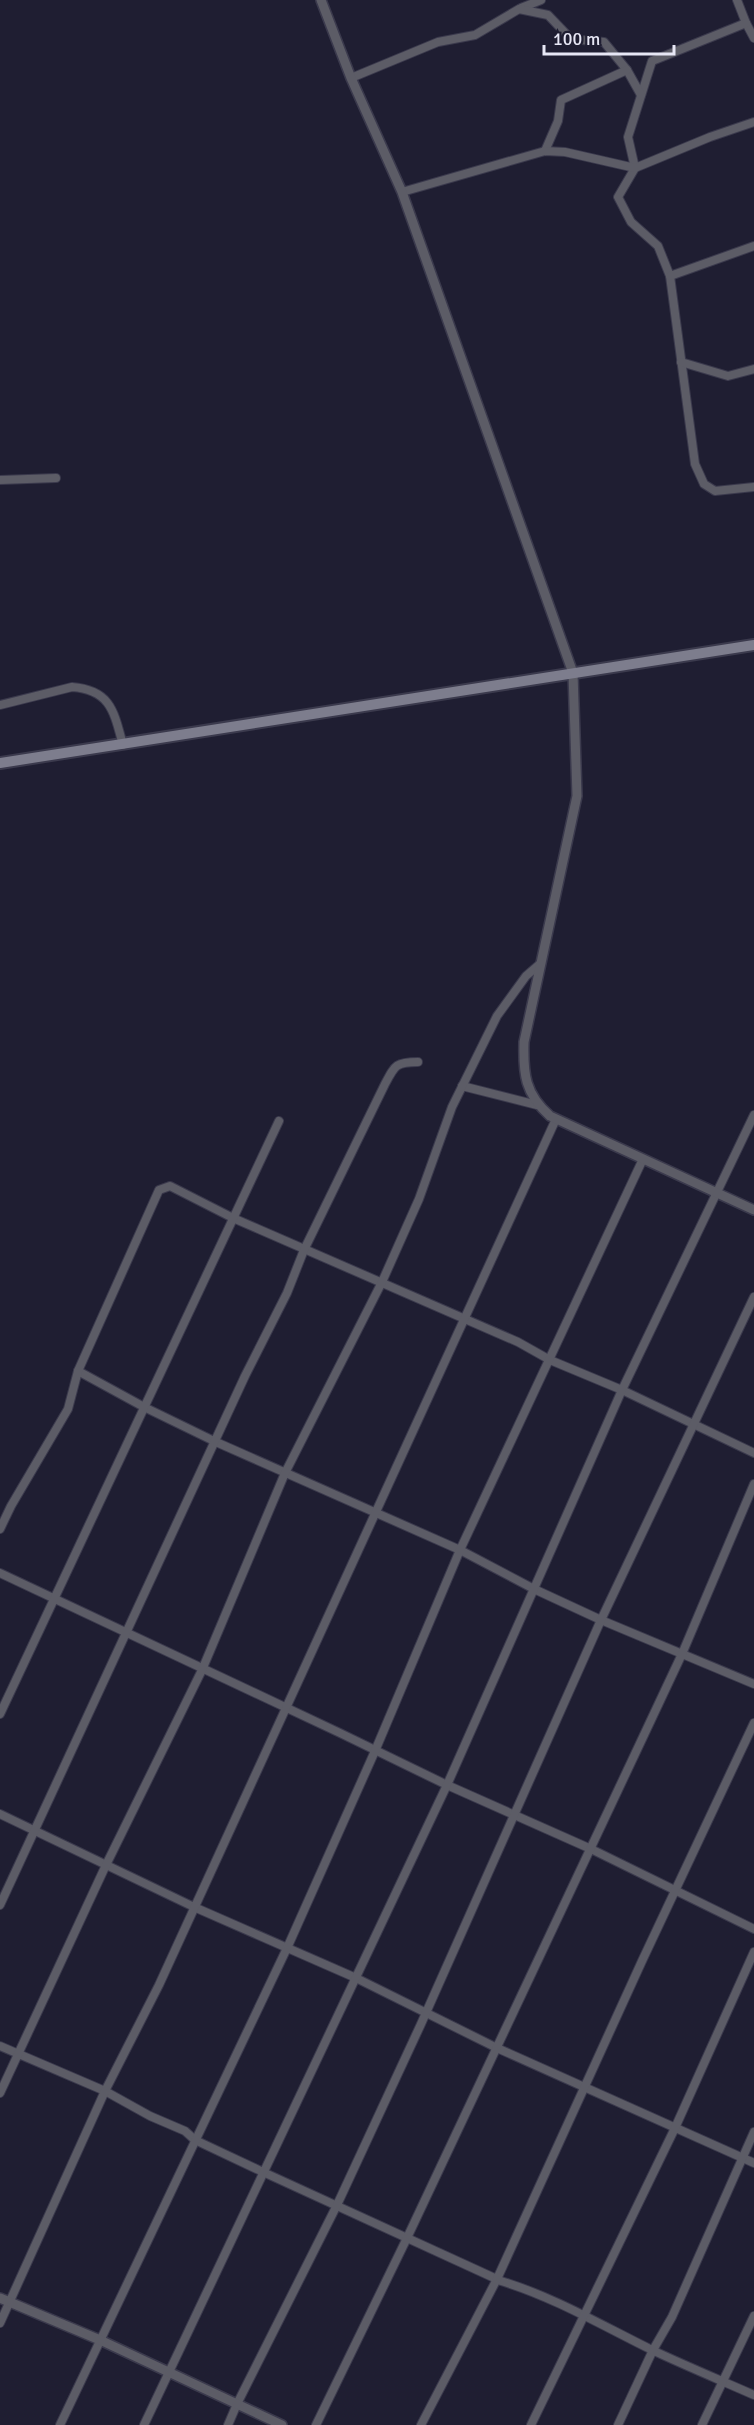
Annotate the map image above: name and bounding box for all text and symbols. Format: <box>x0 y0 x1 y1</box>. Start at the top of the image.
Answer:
scale bar <box>544 18 674 56</box>
text: 100 m <box>553 28 600 50</box>

